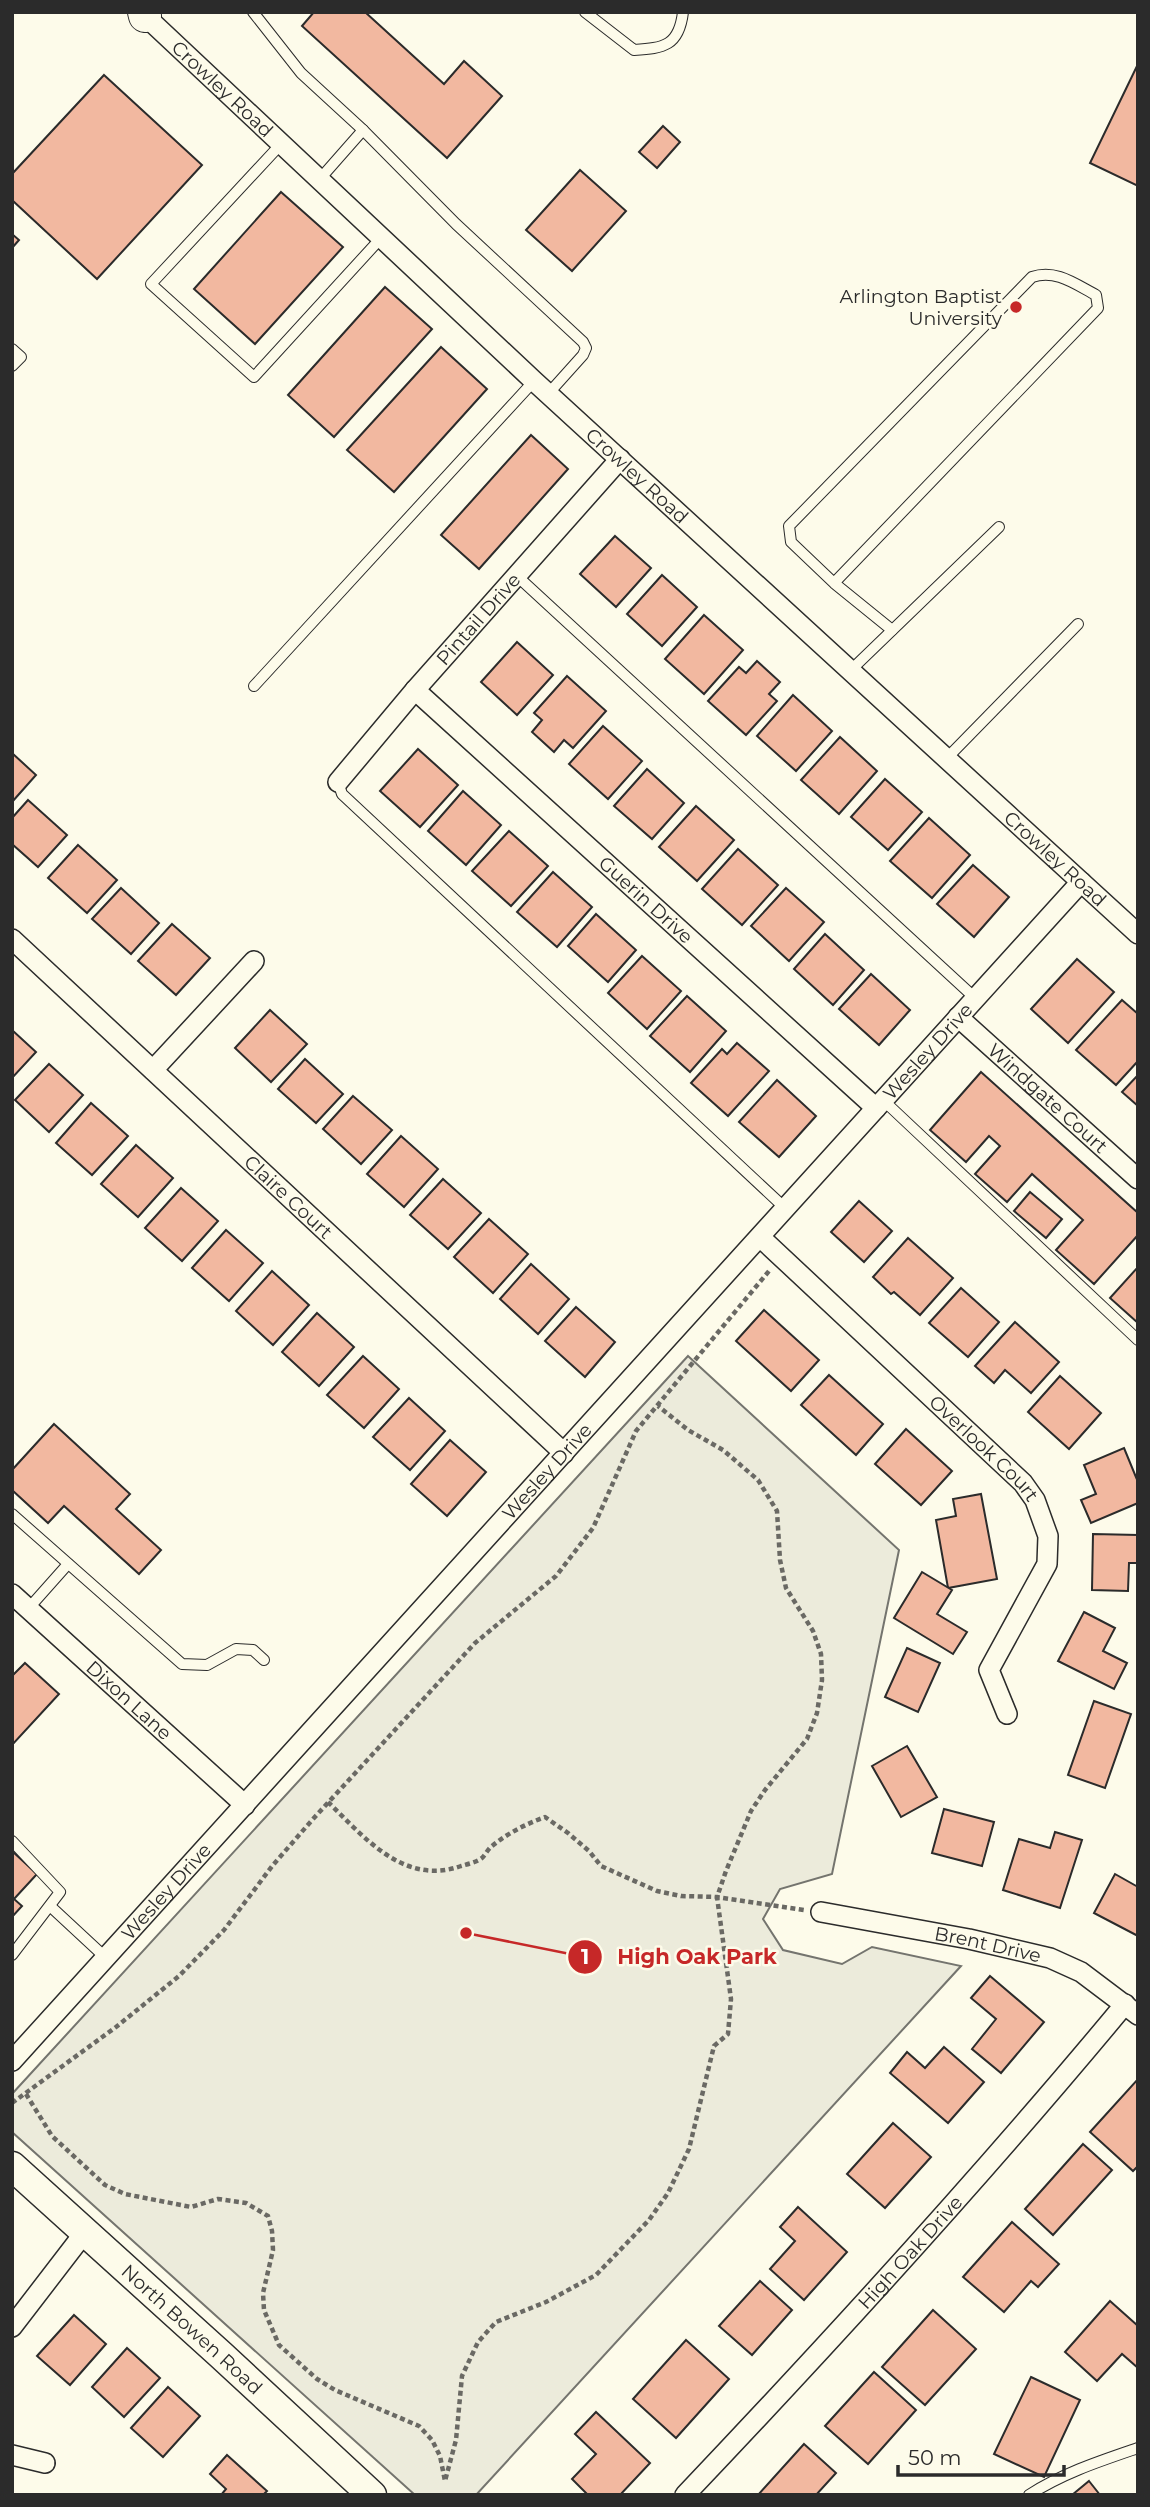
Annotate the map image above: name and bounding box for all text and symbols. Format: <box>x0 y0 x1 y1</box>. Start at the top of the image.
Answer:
street label: Crowley Road <box>167 36 278 142</box>
place label: Arlington Baptist University <box>840 285 1003 330</box>
marker: Arlington Baptist University <box>1008 299 1024 315</box>
street label: Crowley Road <box>581 423 693 528</box>
street label: Pintail Drive <box>431 568 525 670</box>
street label: Crowley Road <box>999 806 1111 911</box>
street label: Guerin Drive <box>594 851 698 948</box>
street label: Wesley Drive <box>878 998 977 1104</box>
street label: Windgate Court <box>983 1038 1113 1158</box>
street label: Claire Court <box>240 1150 338 1243</box>
street label: Overlook Court <box>925 1390 1044 1506</box>
street label: Wesley Drive <box>497 1418 596 1524</box>
street label: Dixon Lane <box>82 1656 177 1745</box>
street label: Wesley Drive <box>116 1838 215 1944</box>
street label: Brent Drive <box>933 1921 1044 1967</box>
callout: High Oak Park <box>568 1936 790 1978</box>
text: 1 <box>581 1944 589 1969</box>
text: High Oak Park <box>617 1944 777 1969</box>
street label: High Oak Drive <box>853 2191 967 2314</box>
street label: North Bowen Road <box>117 2259 267 2399</box>
scale bar <box>898 2434 1064 2478</box>
text: 50 m <box>908 2445 962 2470</box>

